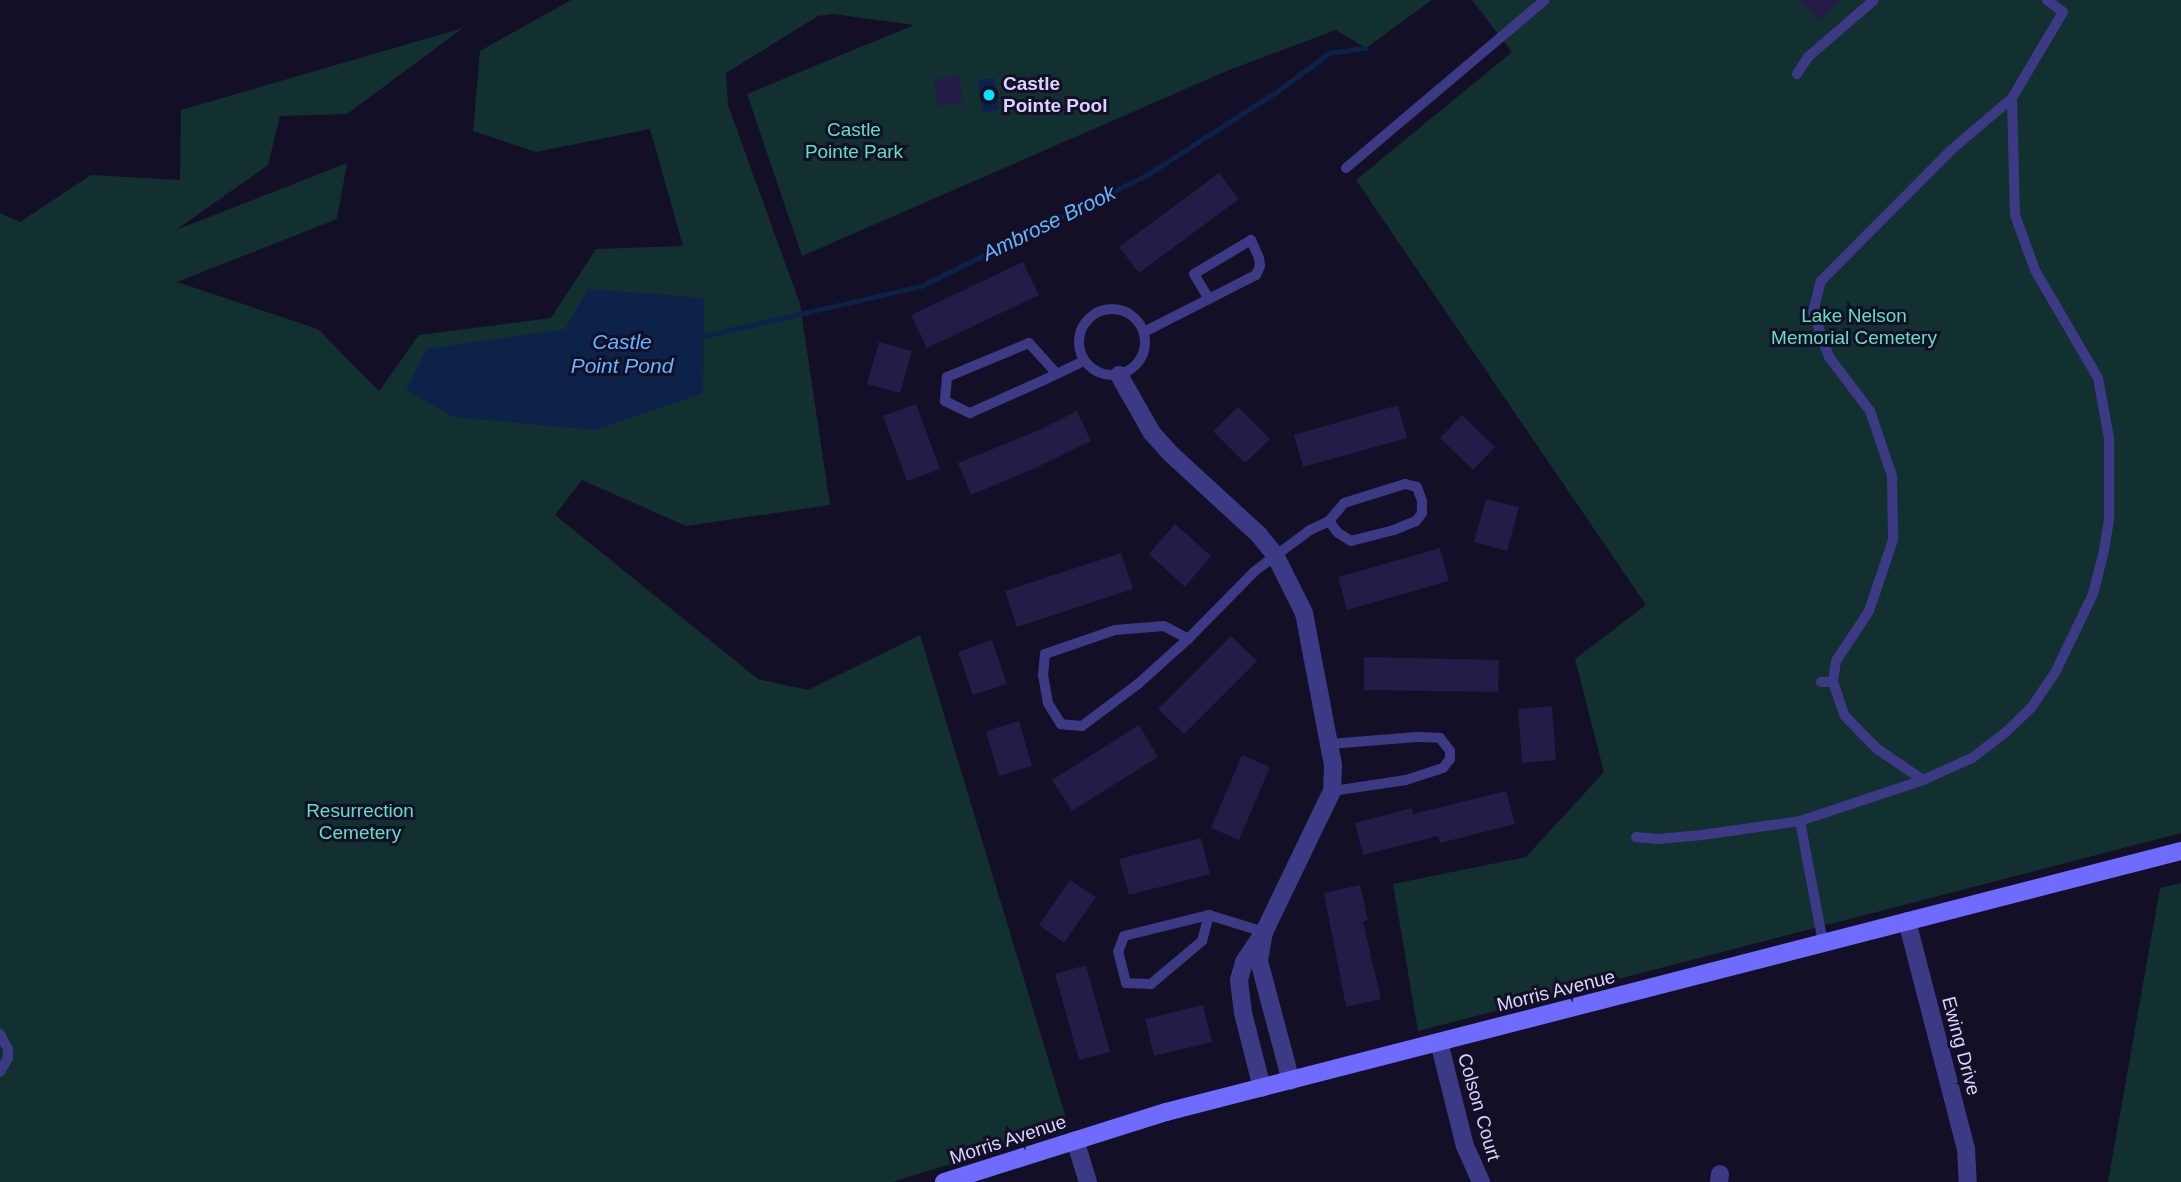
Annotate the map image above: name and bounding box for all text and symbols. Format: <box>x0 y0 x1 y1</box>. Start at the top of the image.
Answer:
place label: Castle Pointe Pool <box>1003 73 1107 117</box>
marker: Castle Pointe Pool <box>981 87 997 103</box>
park label: Castle Pointe Park <box>805 119 903 163</box>
water label: Ambrose Brook <box>978 180 1120 266</box>
park label: Lake Nelson Memorial Cemetery <box>1771 305 1937 349</box>
water label: Castle Point Pond <box>571 329 673 379</box>
park label: Resurrection Cemetery <box>306 800 414 844</box>
street label: Morris Avenue <box>1494 965 1618 1017</box>
street label: Ewing Drive <box>1937 994 1985 1098</box>
street label: Colson Court <box>1453 1051 1505 1163</box>
street label: Morris Avenue <box>946 1110 1070 1170</box>

